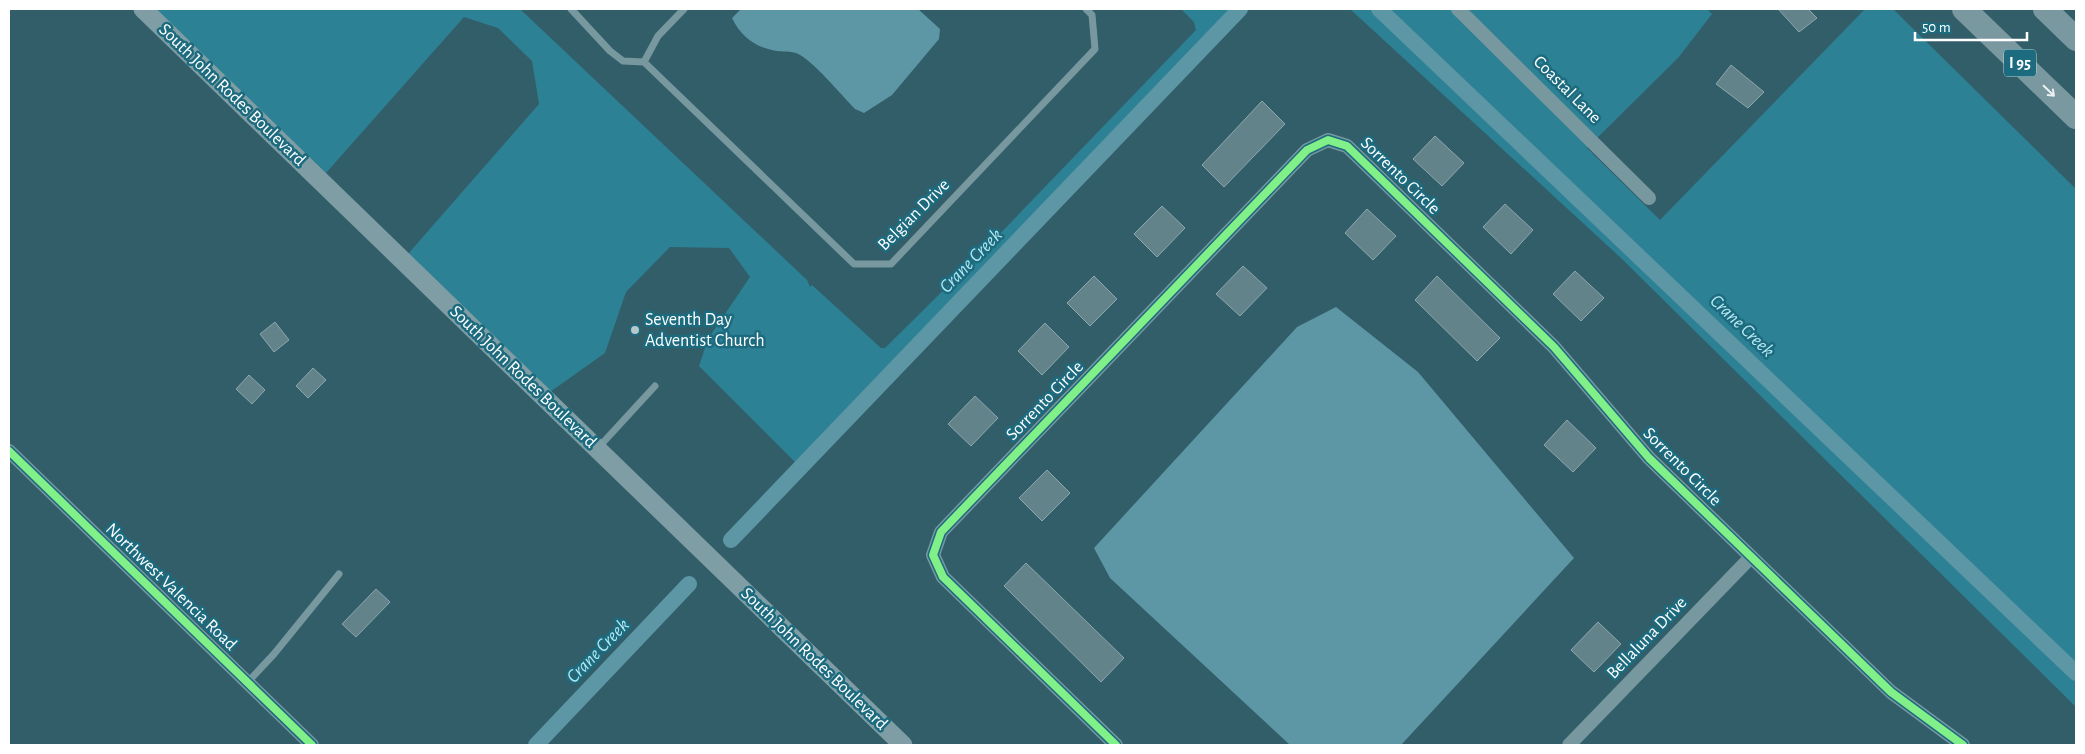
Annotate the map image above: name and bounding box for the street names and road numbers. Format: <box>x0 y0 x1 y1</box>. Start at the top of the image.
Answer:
street label: South John Rodes Boulevard <box>155 20 309 170</box>
road number: I 95 <box>2004 49 2036 76</box>
street label: Coastal Lane <box>1530 53 1604 127</box>
street label: Sorrento Circle <box>1357 134 1443 218</box>
street label: Belgian Drive <box>875 176 953 254</box>
street label: South John Rodes Boulevard <box>446 302 600 452</box>
street label: Sorrento Circle <box>1003 358 1087 444</box>
street label: Sorrento Circle <box>1639 424 1725 510</box>
street label: Northwest Valencia Road <box>102 520 240 654</box>
street label: South John Rodes Boulevard <box>737 584 891 734</box>
street label: Bellaluna Drive <box>1604 593 1690 683</box>

